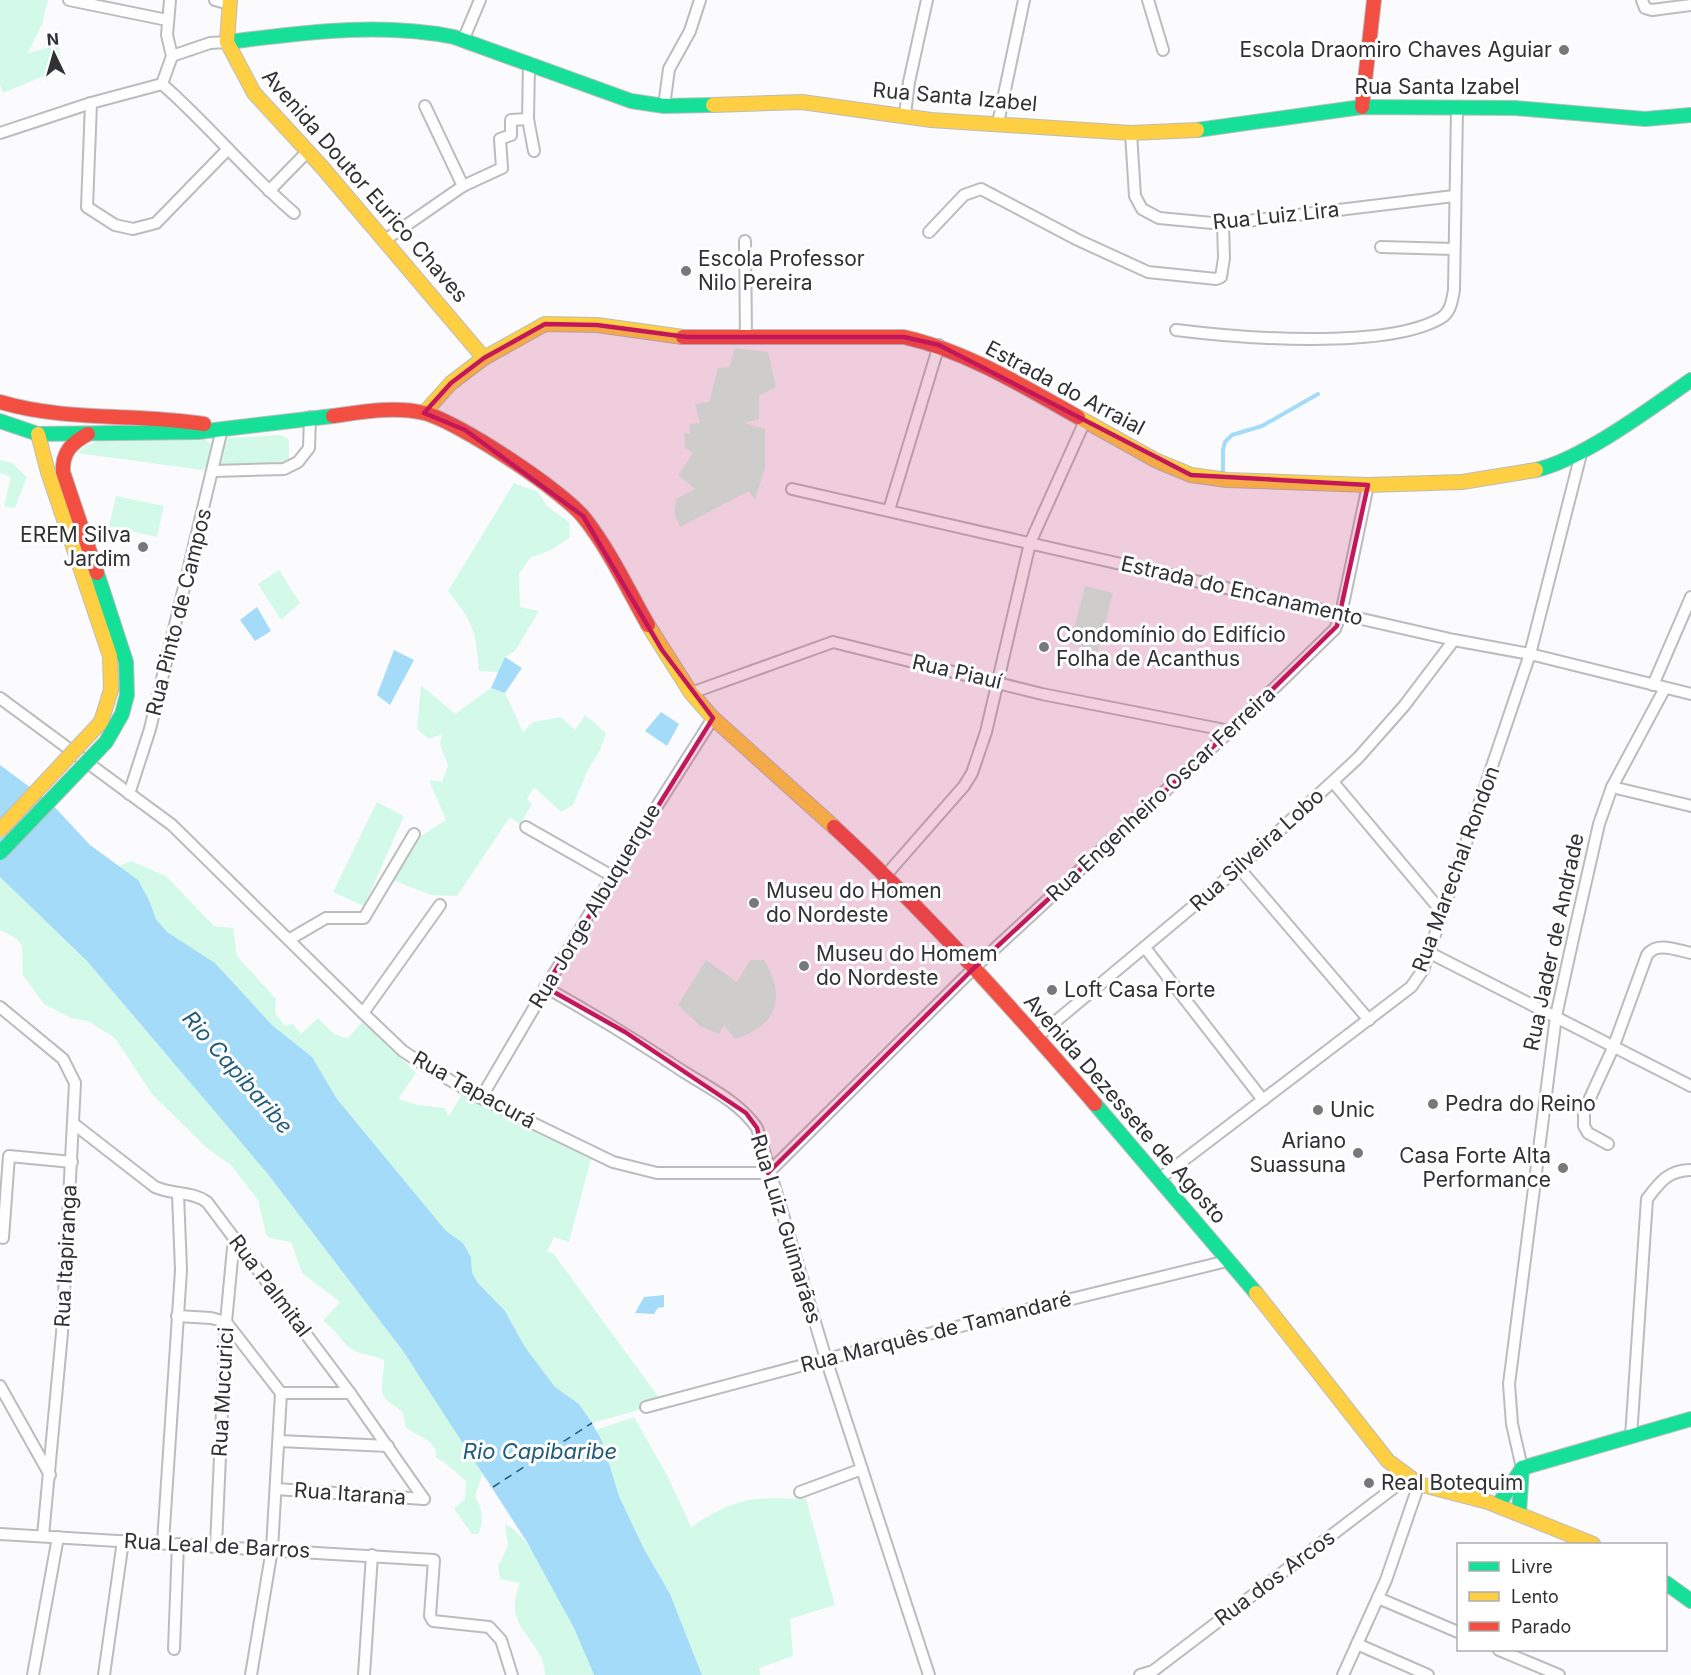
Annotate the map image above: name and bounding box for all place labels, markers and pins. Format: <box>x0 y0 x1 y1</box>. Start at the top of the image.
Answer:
place label: Escola Draomiro Chaves Aguiar <box>1240 37 1552 62</box>
marker: Escola Draomiro Chaves Aguiar <box>1557 43 1571 57</box>
place label: Escola Professor Nilo Pereira <box>698 246 865 295</box>
marker: Escola Professor Nilo Pereira <box>679 264 693 278</box>
place label: EREM Silva Jardim <box>20 522 131 571</box>
marker: EREM Silva Jardim <box>136 540 150 554</box>
place label: Condomínio do Edifício Folha de Acanthus <box>1056 622 1286 671</box>
marker: Condomínio do Edifício Folha de Acanthus <box>1037 640 1051 654</box>
place label: Museu do Homen do Nordeste <box>766 878 942 927</box>
marker: Museu do Homen do Nordeste <box>747 896 761 910</box>
place label: Museu do Homem do Nordeste <box>816 941 998 990</box>
marker: Museu do Homem do Nordeste <box>797 959 811 973</box>
place label: Loft Casa Forte <box>1064 977 1216 1002</box>
marker: Loft Casa Forte <box>1045 983 1059 997</box>
place label: Pedra do Reino <box>1445 1091 1596 1116</box>
place label: Unic <box>1330 1097 1375 1122</box>
marker: Pedra do Reino <box>1426 1097 1440 1111</box>
marker: Unic <box>1311 1103 1325 1117</box>
place label: Ariano Suassuna <box>1250 1128 1346 1177</box>
place label: Casa Forte Alta Performance <box>1399 1143 1551 1192</box>
marker: Ariano Suassuna <box>1351 1146 1365 1160</box>
marker: Casa Forte Alta Performance <box>1556 1161 1570 1175</box>
place label: Real Botequim <box>1381 1470 1523 1495</box>
marker: Real Botequim <box>1362 1476 1376 1490</box>

